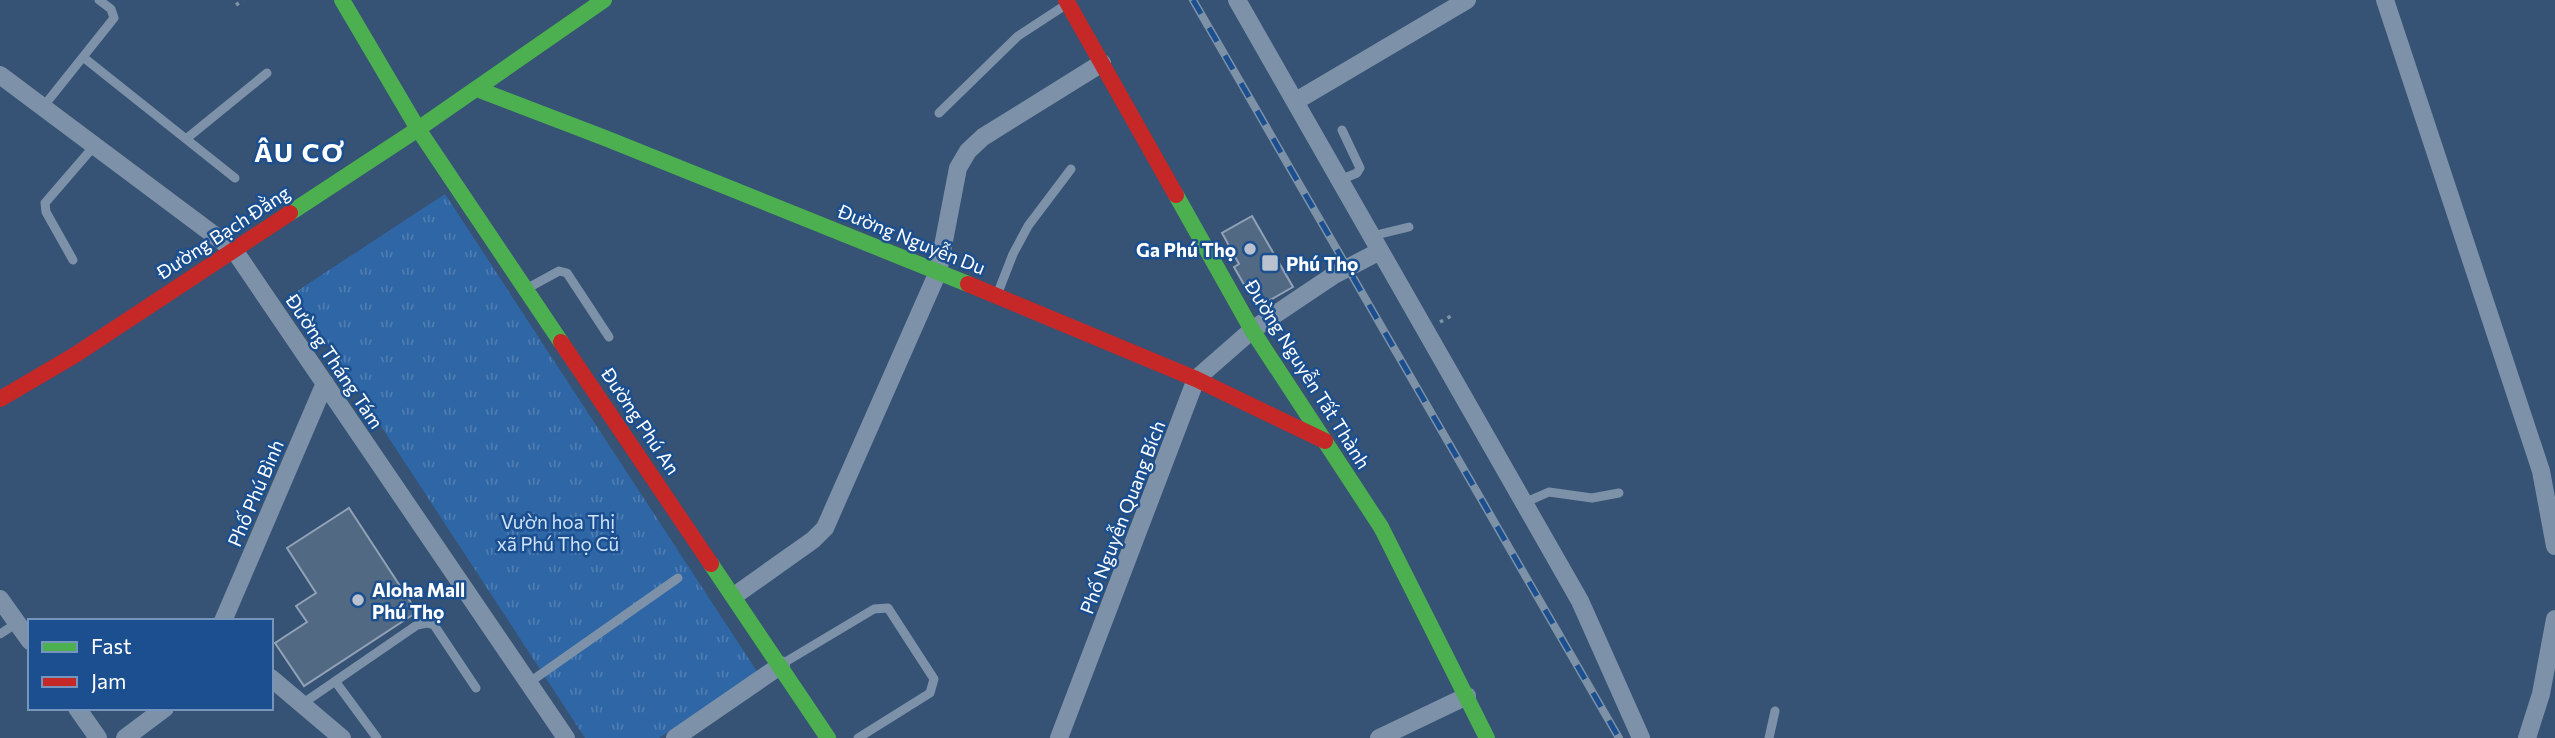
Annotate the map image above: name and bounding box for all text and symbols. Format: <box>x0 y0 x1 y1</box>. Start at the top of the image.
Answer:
district label: ÂU CƠ <box>254 136 346 167</box>
street label: Đường Bạch Đằng <box>151 180 294 284</box>
street label: Đường Nguyễn Du <box>834 199 989 279</box>
place label: Ga Phú Thọ <box>1136 238 1236 262</box>
marker: Ga Phú Thọ <box>1242 241 1258 257</box>
place label: Phú Thọ <box>1286 252 1358 276</box>
marker: Phú Thọ <box>1260 253 1280 273</box>
street label: Đường Nguyễn Tất Thành <box>1240 274 1376 473</box>
street label: Đường Tháng Tám <box>281 288 389 433</box>
street label: Đường Phú An <box>596 362 685 479</box>
street label: Phố Nguyễn Quang Bích <box>1074 417 1170 617</box>
street label: Phố Phú Bình <box>222 436 288 550</box>
park label: Vườn hoa Thị xã Phú Thọ Cũ <box>497 510 619 555</box>
place label: Aloha Mall Phú Thọ <box>372 578 465 624</box>
marker: Aloha Mall Phú Thọ <box>350 592 366 608</box>
legend <box>28 619 273 710</box>
text: Fast <box>91 633 132 658</box>
text: Jam <box>91 668 126 693</box>

